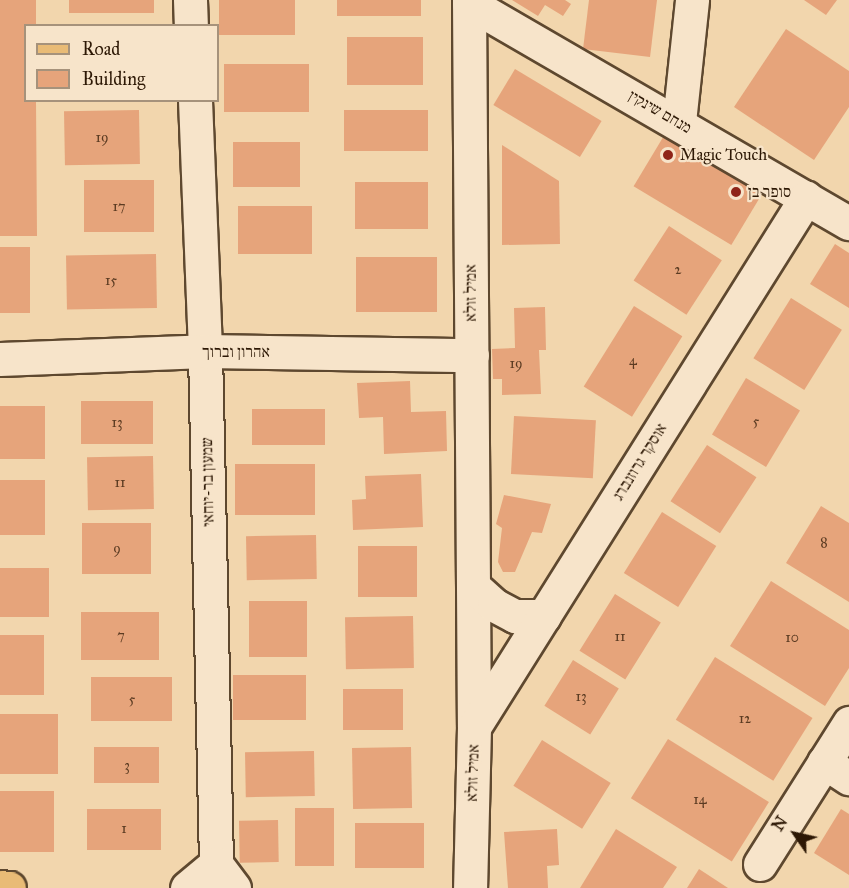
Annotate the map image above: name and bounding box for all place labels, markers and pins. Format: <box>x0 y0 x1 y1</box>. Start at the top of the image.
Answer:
place label: Magic Touch <box>680 145 767 165</box>
marker: Magic Touch <box>661 148 675 162</box>
place label: סופר בן <box>748 182 791 202</box>
marker: סופר בן <box>729 185 743 199</box>

